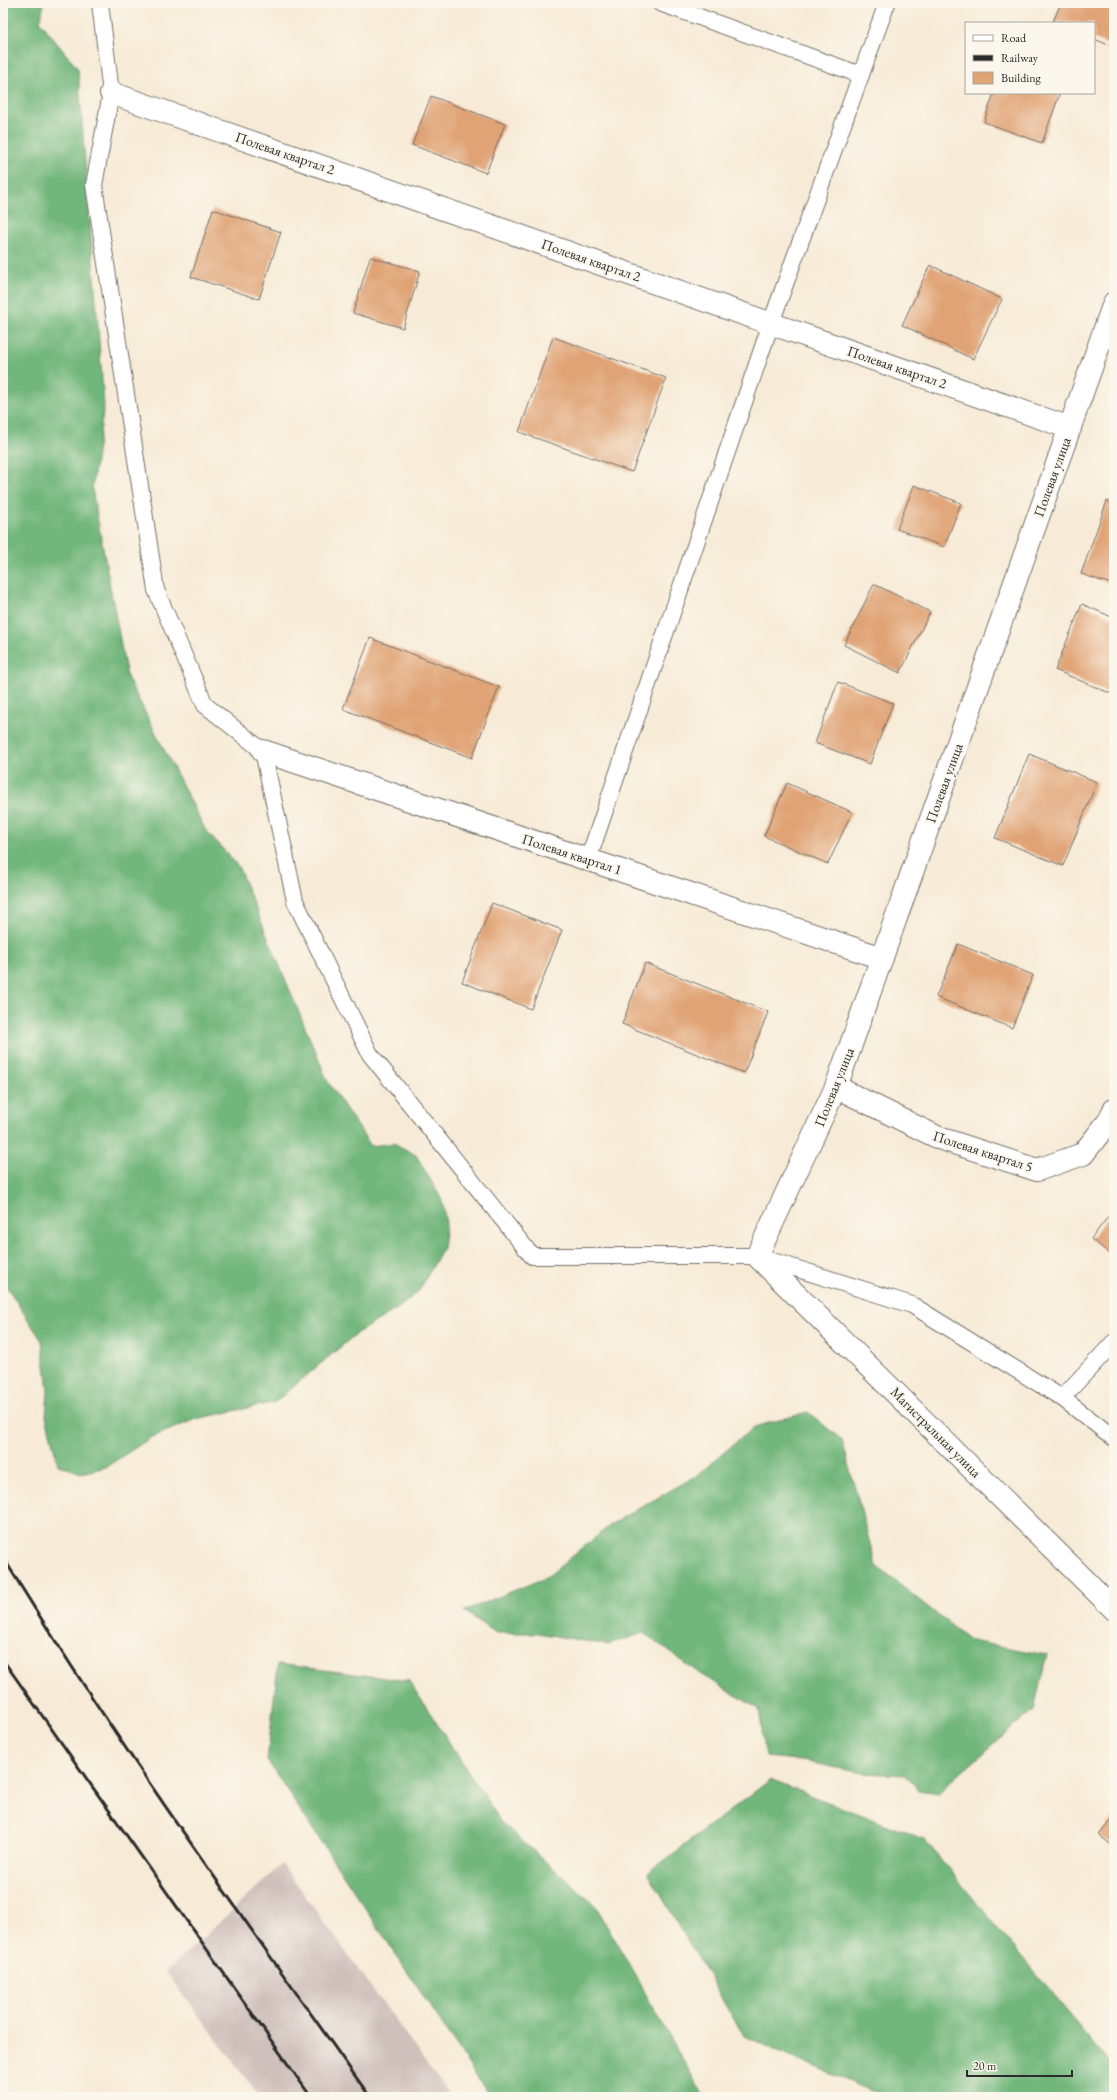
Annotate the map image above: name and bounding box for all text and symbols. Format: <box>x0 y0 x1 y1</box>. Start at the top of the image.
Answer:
legend <box>965 22 1095 94</box>
text: Road <box>1001 30 1027 46</box>
text: Railway <box>1001 50 1039 66</box>
text: Building <box>1001 70 1042 86</box>
street label: Полевая квартал 2 <box>233 128 337 179</box>
street label: Полевая квартал 2 <box>539 235 643 286</box>
street label: Полевая квартал 2 <box>845 342 949 393</box>
street label: Полевая улица <box>1029 434 1075 519</box>
street label: Полевая улица <box>921 740 967 825</box>
street label: Полевая квартал 1 <box>520 829 624 879</box>
street label: Полевая улица <box>810 1044 858 1129</box>
street label: Полевая квартал 5 <box>931 1126 1035 1176</box>
street label: Магистральная улица <box>887 1383 985 1481</box>
scale bar <box>967 2052 1072 2078</box>
text: 20 m <box>973 2058 997 2074</box>

